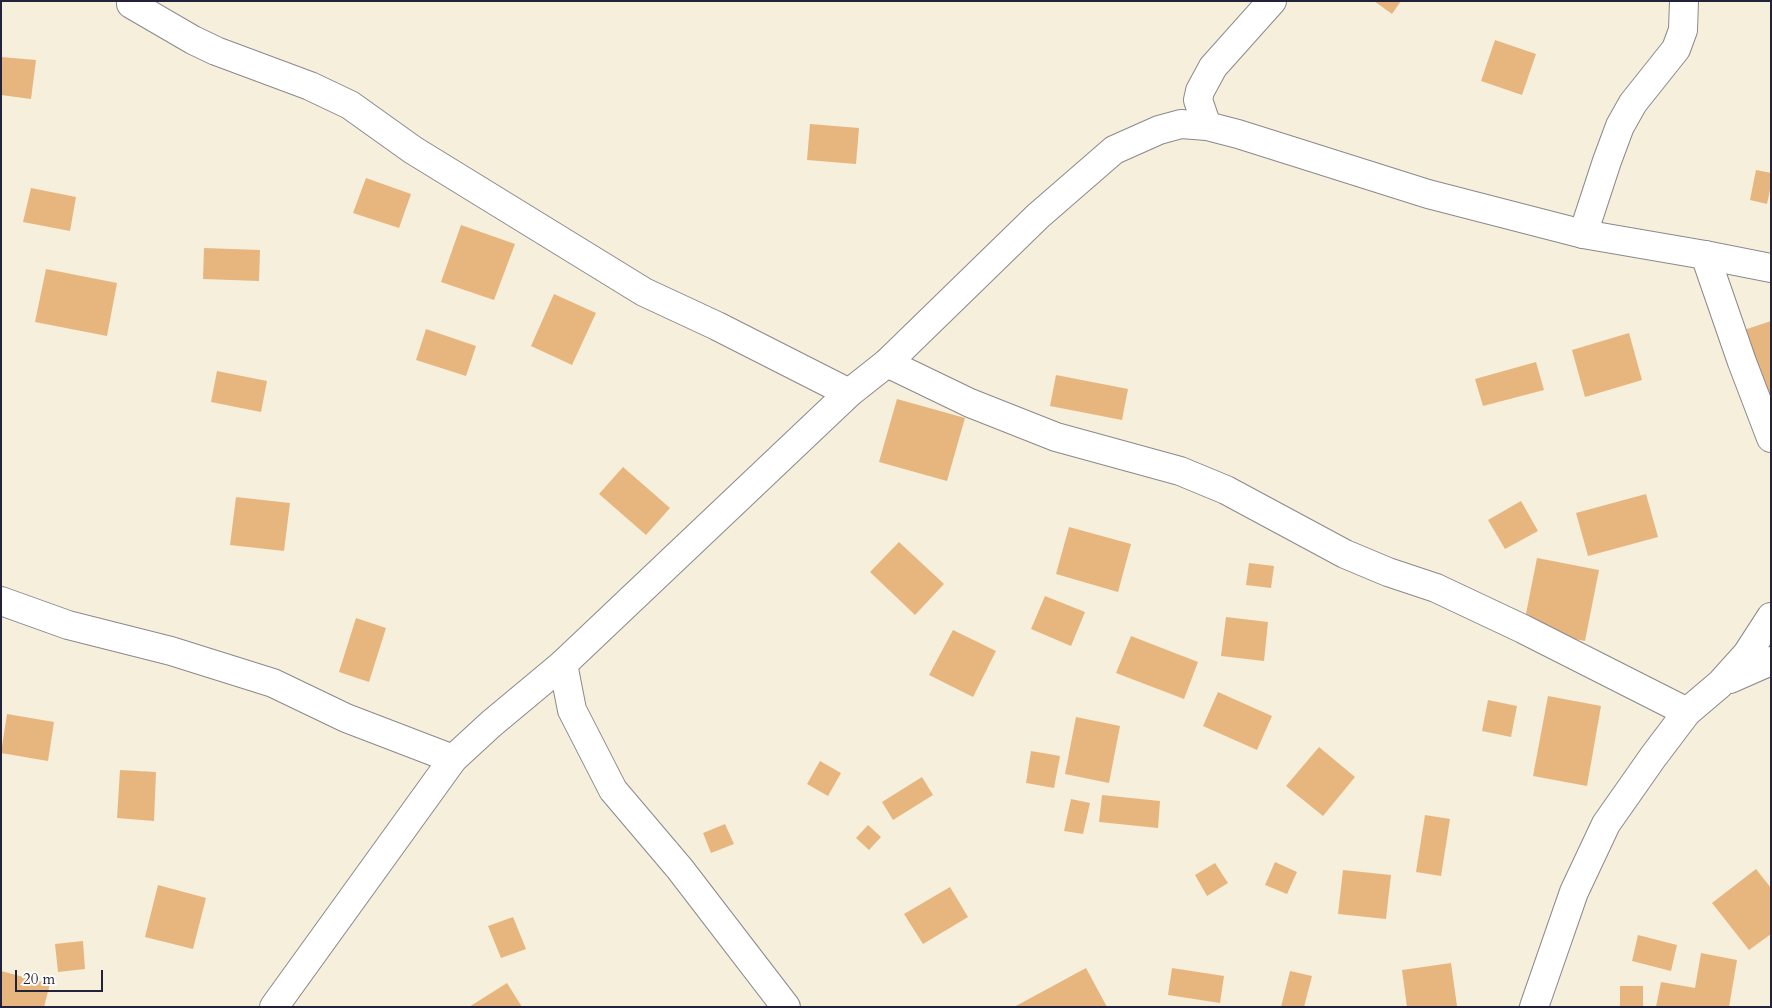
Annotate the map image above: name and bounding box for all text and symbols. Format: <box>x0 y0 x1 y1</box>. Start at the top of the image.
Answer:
scale bar <box>18 960 105 992</box>
text: 20 m <box>23 969 55 989</box>

